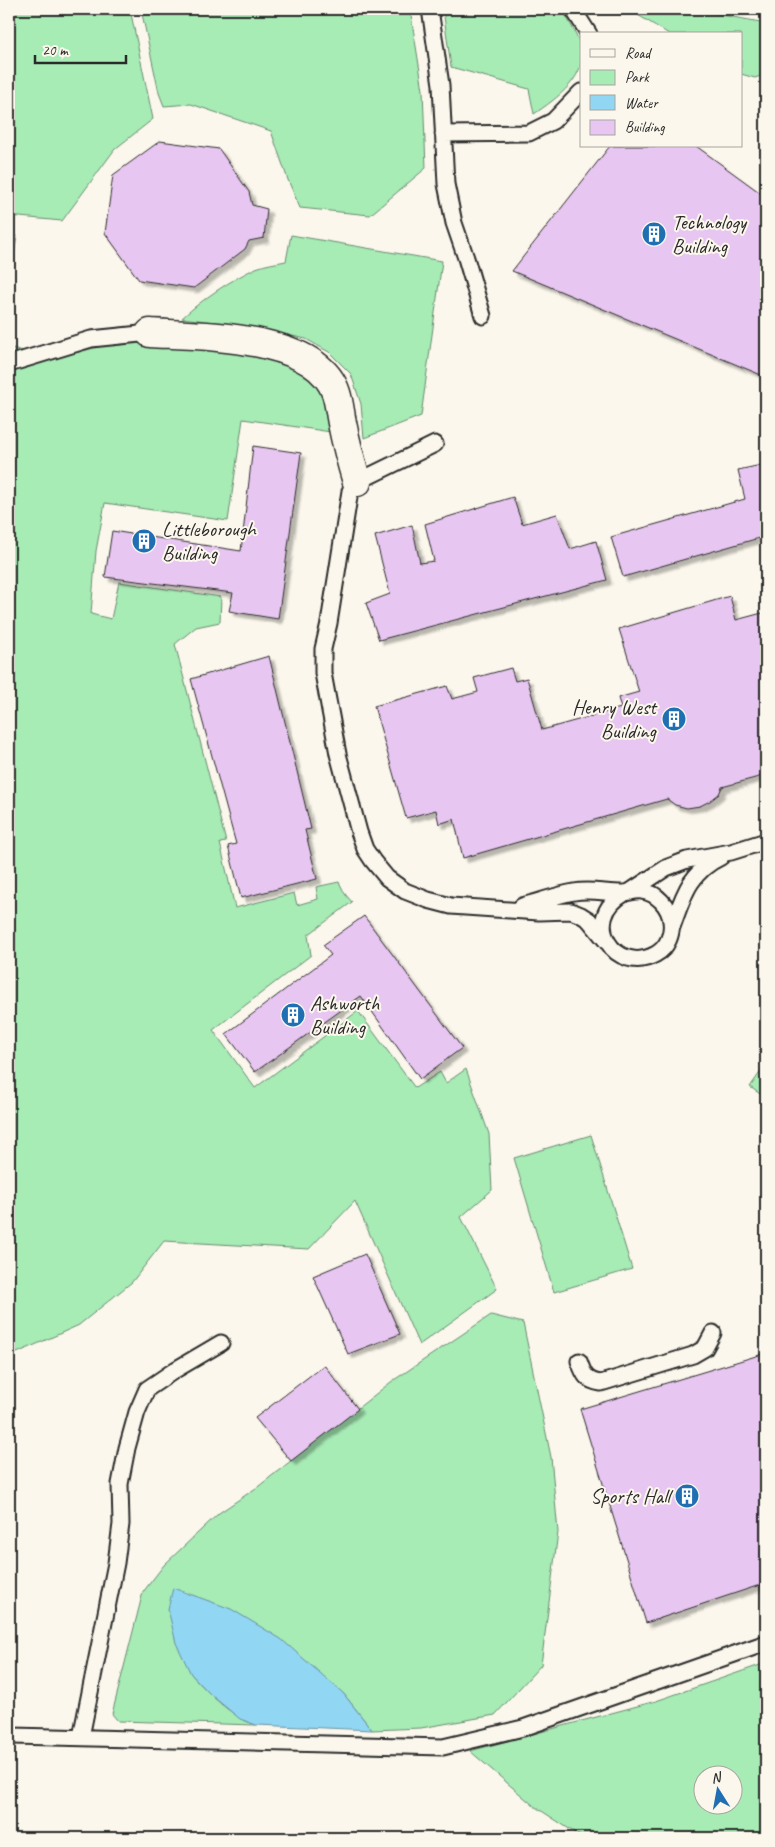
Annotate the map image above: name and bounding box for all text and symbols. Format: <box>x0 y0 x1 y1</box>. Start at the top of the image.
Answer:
scale bar <box>35 32 126 64</box>
legend <box>580 32 742 148</box>
text: 20 m <box>42 41 69 60</box>
text: Road <box>625 44 652 63</box>
text: Park <box>625 68 650 87</box>
text: Water <box>625 94 659 113</box>
text: Building <box>625 118 665 137</box>
place label: Technology Building <box>672 209 748 259</box>
building icon: Technology Building <box>641 221 667 247</box>
place label: Littleborough Building <box>162 516 257 566</box>
building icon: Littleborough Building <box>131 528 157 554</box>
place label: Henry West Building <box>572 694 658 744</box>
building icon: Henry West Building <box>661 706 687 732</box>
place label: Ashworth Building <box>310 990 380 1040</box>
building icon: Ashworth Building <box>280 1002 306 1028</box>
place label: Sports Hall <box>590 1483 673 1509</box>
building icon: Sports Hall <box>674 1483 700 1509</box>
north arrow <box>692 1764 742 1814</box>
text: N <box>710 1768 724 1787</box>

